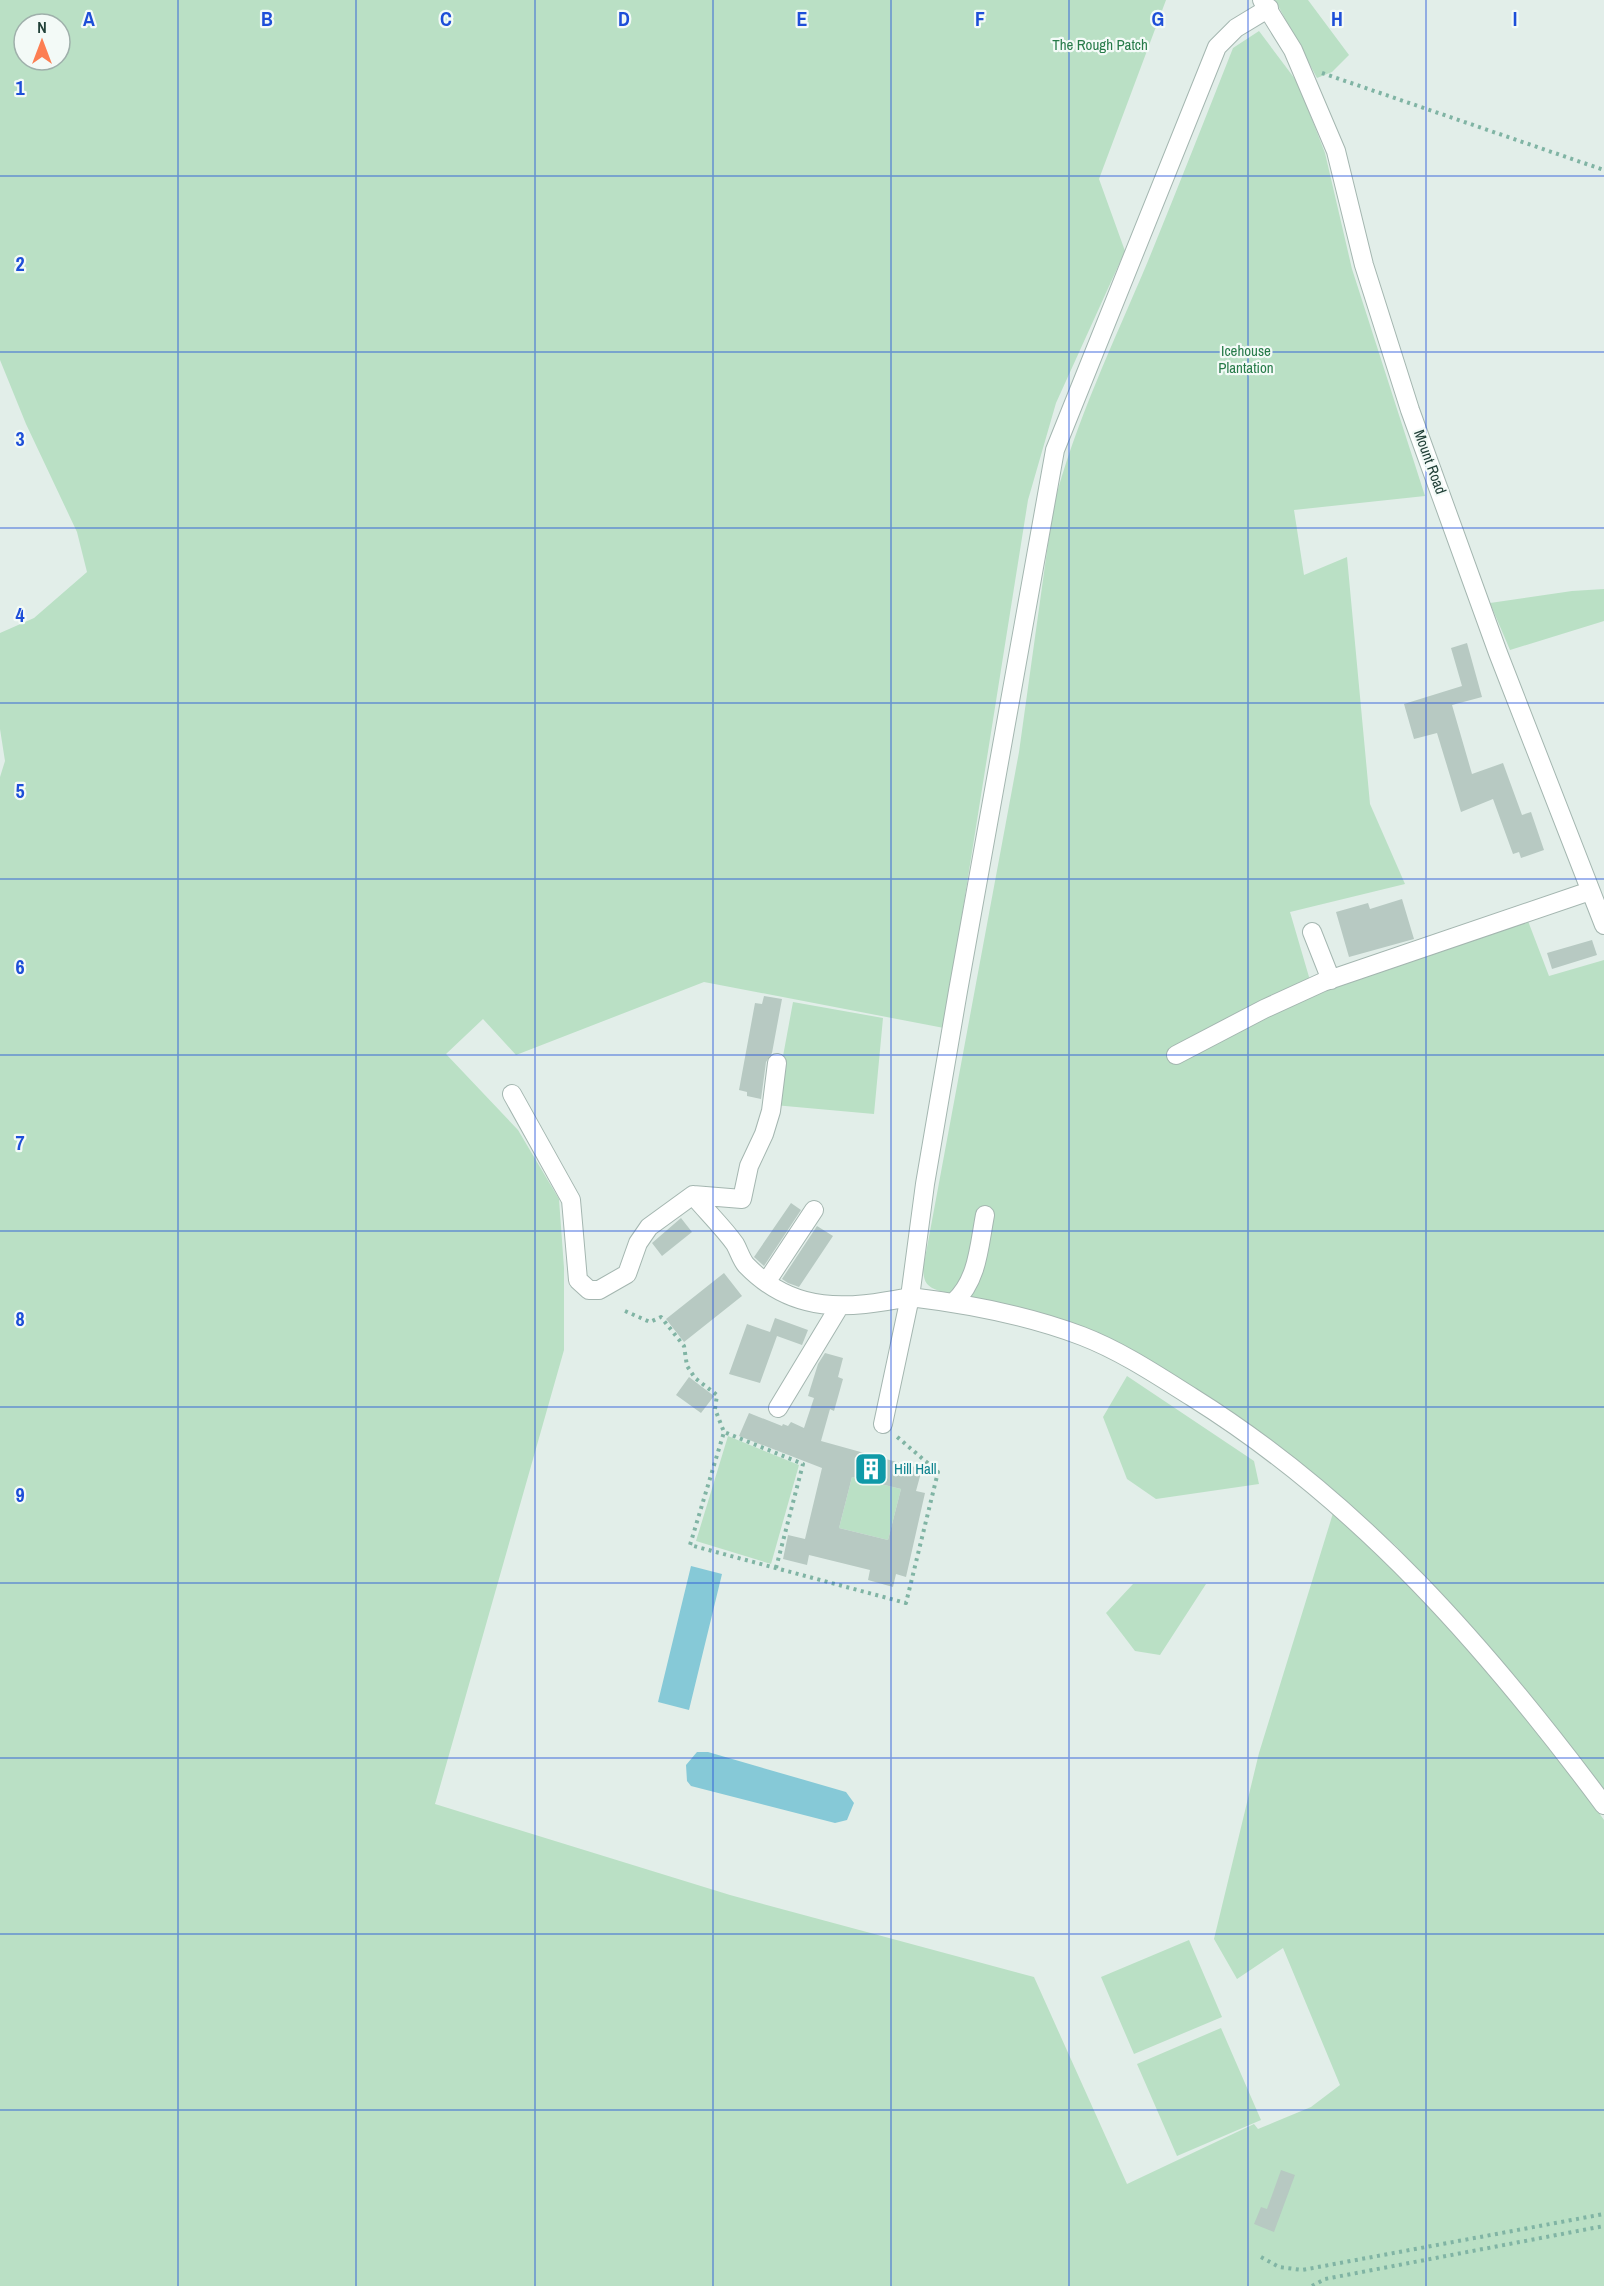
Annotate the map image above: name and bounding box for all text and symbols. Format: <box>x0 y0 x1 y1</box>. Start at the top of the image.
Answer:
text: A <box>83 5 95 32</box>
text: B <box>261 5 273 32</box>
text: C <box>440 5 452 32</box>
text: D <box>618 5 630 32</box>
text: E <box>797 5 808 32</box>
text: F <box>975 5 985 32</box>
text: G <box>1152 5 1164 32</box>
text: H <box>1331 5 1343 32</box>
text: I <box>1513 5 1517 32</box>
north arrow <box>12 12 72 72</box>
text: N <box>37 16 47 38</box>
park label: The Rough Patch <box>1052 34 1148 55</box>
text: 1 <box>15 74 25 101</box>
text: 2 <box>15 250 25 277</box>
park label: Icehouse Plantation <box>1218 340 1274 378</box>
text: 3 <box>15 425 25 452</box>
street label: Mount Road <box>1409 427 1452 497</box>
text: 4 <box>15 601 25 628</box>
text: 5 <box>15 777 25 804</box>
text: 6 <box>15 953 25 980</box>
text: 7 <box>15 1129 25 1156</box>
text: 8 <box>15 1305 25 1332</box>
building icon: Hill Hall <box>853 1451 889 1487</box>
place label: Hill Hall <box>894 1458 936 1479</box>
text: 9 <box>15 1481 25 1508</box>

